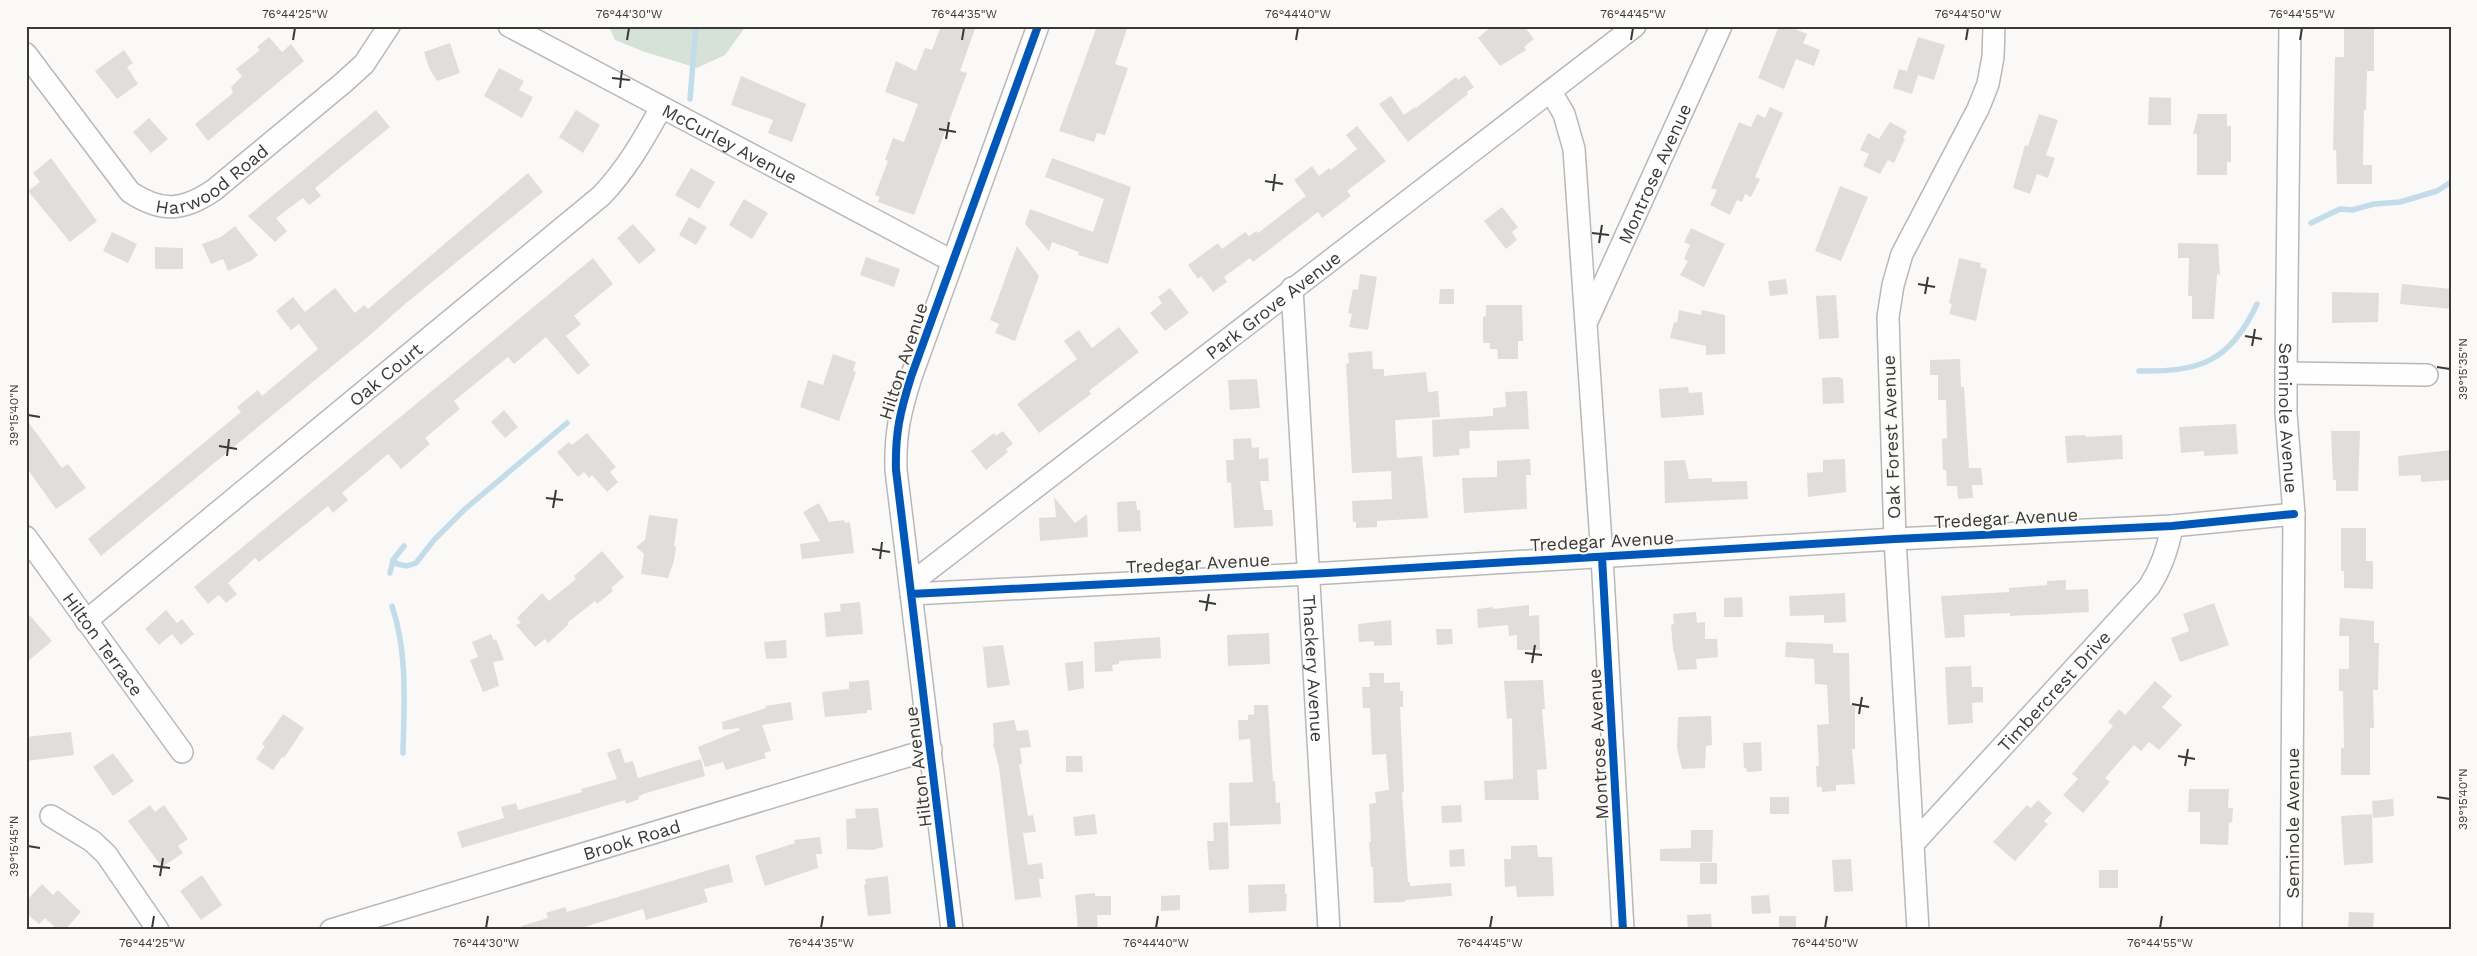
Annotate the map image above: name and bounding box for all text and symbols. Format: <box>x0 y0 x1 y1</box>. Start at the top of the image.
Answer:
text: 76°44'25"W <box>262 7 329 21</box>
text: 76°44'30"W <box>596 7 663 21</box>
text: 76°44'35"W <box>931 7 998 21</box>
text: 76°44'40"W <box>1265 7 1331 21</box>
text: 76°44'45"W <box>1600 7 1666 21</box>
text: 76°44'50"W <box>1935 7 2002 21</box>
text: 76°44'55"W <box>2269 7 2336 21</box>
street label: McCurley Avenue <box>659 99 801 187</box>
street label: Montrose Avenue <box>1613 100 1695 247</box>
street label: Harwood Road <box>154 139 272 218</box>
street label: Park Grove Avenue <box>1201 246 1344 363</box>
street label: Hilton Avenue <box>874 300 932 422</box>
street label: Oak Court <box>345 338 426 410</box>
text: 39°15'35"N <box>2456 338 2470 400</box>
street label: Seminole Avenue <box>2276 342 2303 494</box>
street label: Oak Forest Avenue <box>1878 355 1904 519</box>
text: 39°15'40"N <box>7 384 21 446</box>
street label: Tredegar Avenue <box>1933 504 2079 532</box>
street label: Tredegar Avenue <box>1529 527 1675 555</box>
street label: Tredegar Avenue <box>1125 549 1271 577</box>
street label: Hilton Terrace <box>59 588 148 700</box>
street label: Thackery Avenue <box>1299 594 1329 743</box>
street label: Timbercrest Drive <box>1993 626 2114 756</box>
street label: Montrose Avenue <box>1584 668 1612 820</box>
street label: Hilton Avenue <box>900 705 936 829</box>
street label: Seminole Avenue <box>2282 748 2303 898</box>
text: 39°15'40"N <box>2456 768 2470 830</box>
text: 39°15'45"N <box>7 815 21 877</box>
street label: Brook Road <box>581 815 683 864</box>
text: 76°44'25"W <box>119 936 186 950</box>
text: 76°44'30"W <box>453 936 520 950</box>
text: 76°44'35"W <box>788 936 855 950</box>
text: 76°44'40"W <box>1123 936 1189 950</box>
text: 76°44'45"W <box>1457 936 1523 950</box>
text: 76°44'50"W <box>1792 936 1859 950</box>
text: 76°44'55"W <box>2127 936 2194 950</box>

